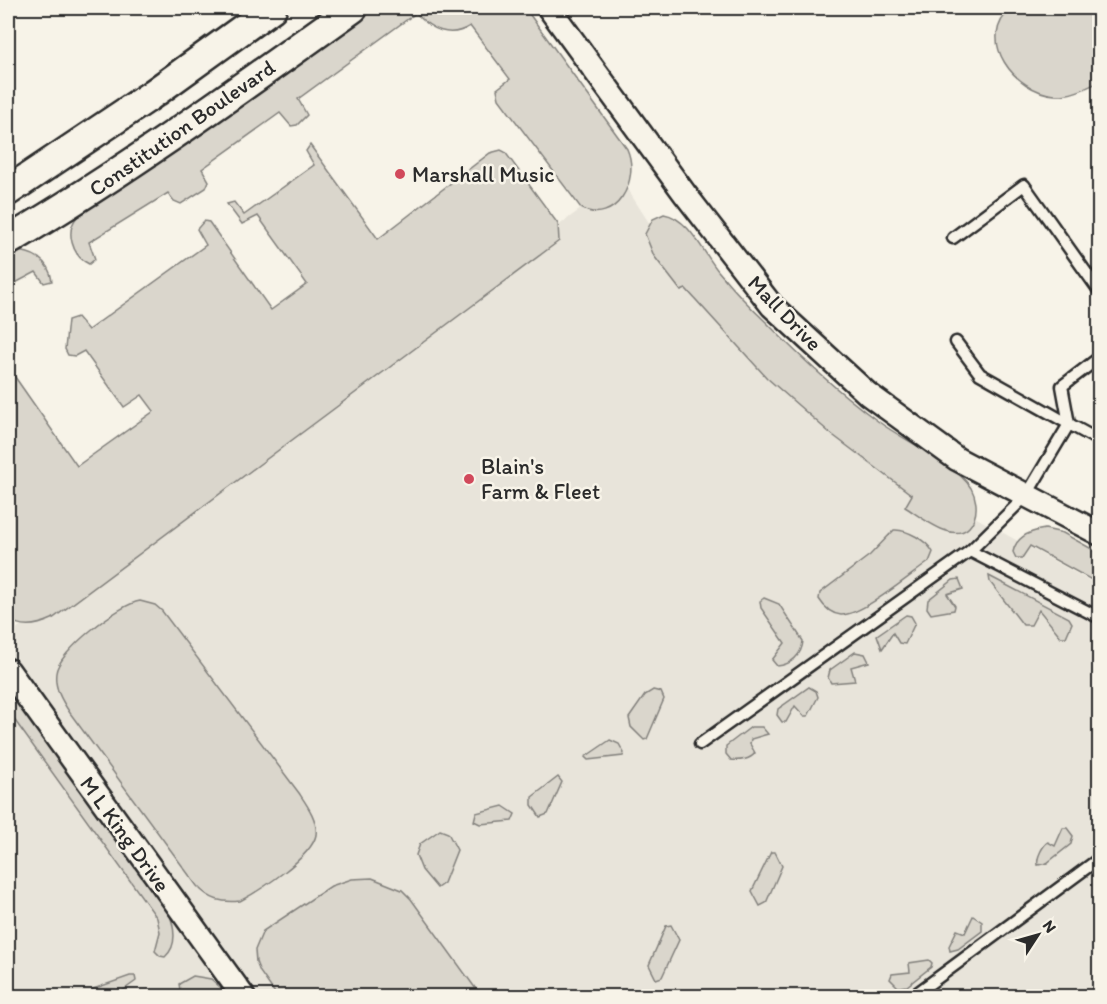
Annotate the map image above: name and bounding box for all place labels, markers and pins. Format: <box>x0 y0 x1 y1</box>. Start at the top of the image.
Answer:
place label: Marshall Music <box>412 161 555 188</box>
marker: Marshall Music <box>393 167 407 181</box>
place label: Blain's Farm & Fleet <box>481 453 600 505</box>
marker: Blain's Farm & Fleet <box>462 472 476 486</box>

